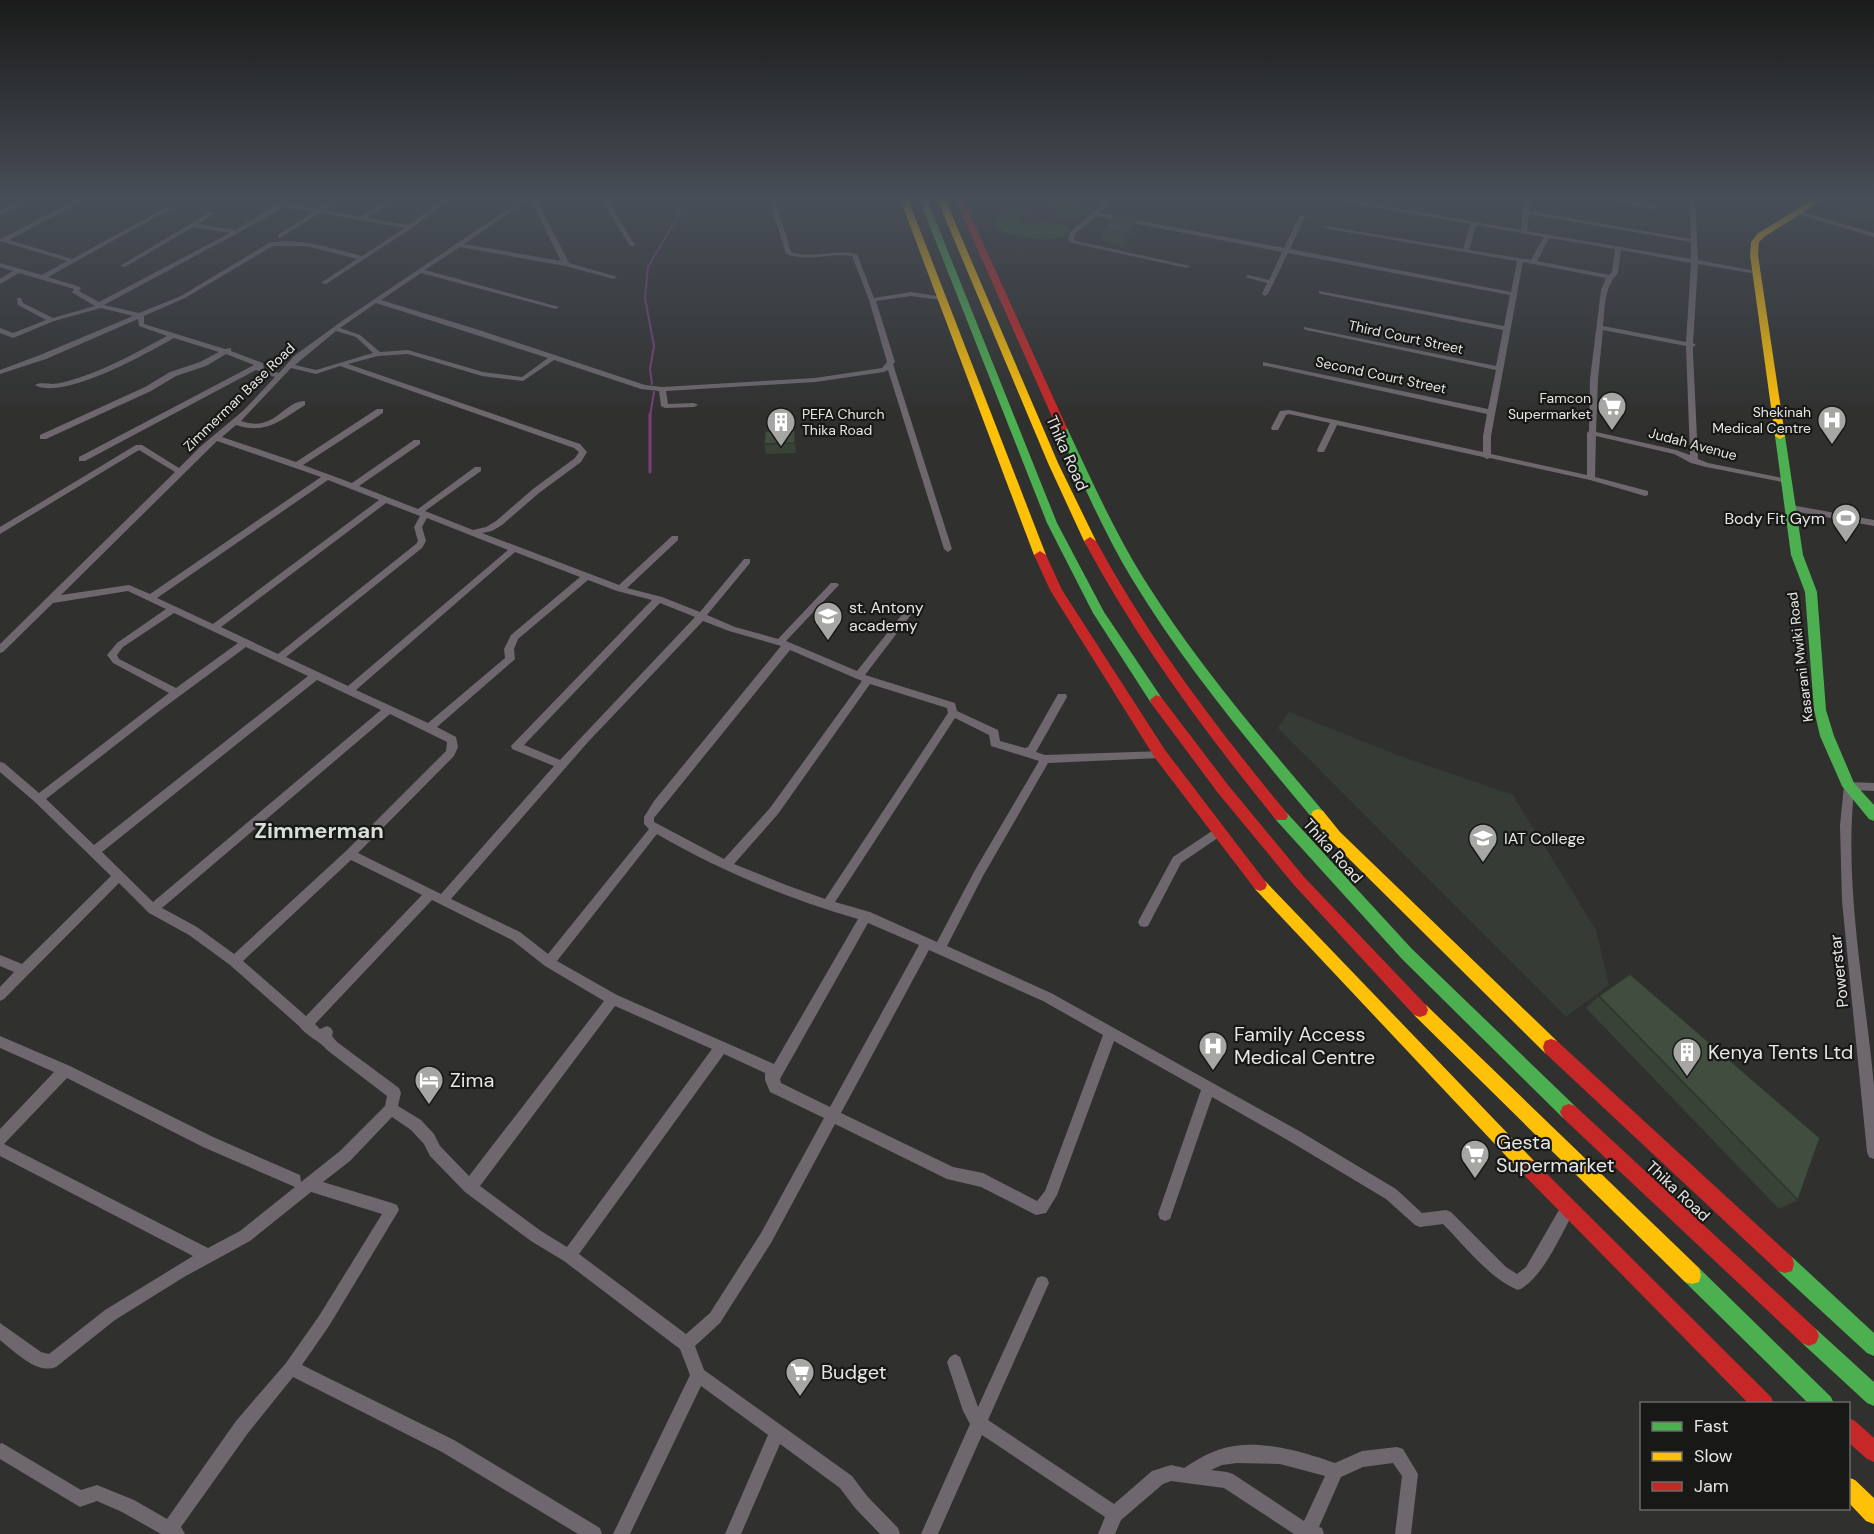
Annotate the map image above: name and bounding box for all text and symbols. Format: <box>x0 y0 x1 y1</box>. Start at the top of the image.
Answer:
street label: Third Court Street <box>1347 316 1465 358</box>
street label: Zimmerman Base Road <box>179 339 299 455</box>
street label: Second Court Street <box>1314 352 1448 398</box>
place label: Famcon Supermarket <box>1508 389 1591 423</box>
supermarket icon: Famcon Supermarket <box>1596 390 1628 432</box>
place label: Shekinah Medical Centre <box>1712 403 1811 437</box>
hospital icon: Shekinah Medical Centre <box>1816 404 1848 446</box>
place label: PEFA Church Thika Road <box>802 405 885 439</box>
building icon: PEFA Church Thika Road <box>765 406 797 448</box>
street label: Thika Road <box>1041 412 1093 494</box>
street label: Judah Avenue <box>1647 424 1739 464</box>
sports icon: Body Fit Gym <box>1830 502 1862 544</box>
place label: Body Fit Gym <box>1724 508 1825 529</box>
street label: Kasarani Mwiki Road <box>1783 591 1817 723</box>
place label: st. Antony academy <box>849 597 924 636</box>
school or university icon: st. Antony academy <box>812 600 844 642</box>
street label: Thika Road <box>1298 814 1368 888</box>
district label: Zimmerman <box>254 816 384 845</box>
school or university icon: IAT College <box>1467 822 1499 864</box>
place label: IAT College <box>1504 828 1585 849</box>
street label: Powerstar <box>1825 933 1853 1009</box>
place label: Family Access Medical Centre <box>1234 1021 1375 1070</box>
hospital icon: Family Access Medical Centre <box>1197 1030 1229 1072</box>
building icon: Kenya Tents Ltd <box>1671 1036 1703 1078</box>
place label: Kenya Tents Ltd <box>1708 1039 1853 1065</box>
hotel icon: Zima <box>413 1064 445 1106</box>
place label: Zima <box>450 1067 494 1093</box>
place label: Gesta Supermarket <box>1496 1129 1615 1178</box>
supermarket icon: Gesta Supermarket <box>1459 1138 1491 1180</box>
street label: Thika Road <box>1641 1156 1715 1226</box>
supermarket icon: Budget <box>784 1356 816 1398</box>
place label: Budget <box>821 1359 887 1385</box>
legend <box>1640 1402 1850 1510</box>
text: Fast <box>1694 1414 1729 1438</box>
text: Slow <box>1694 1444 1733 1468</box>
text: Jam <box>1694 1474 1729 1498</box>

